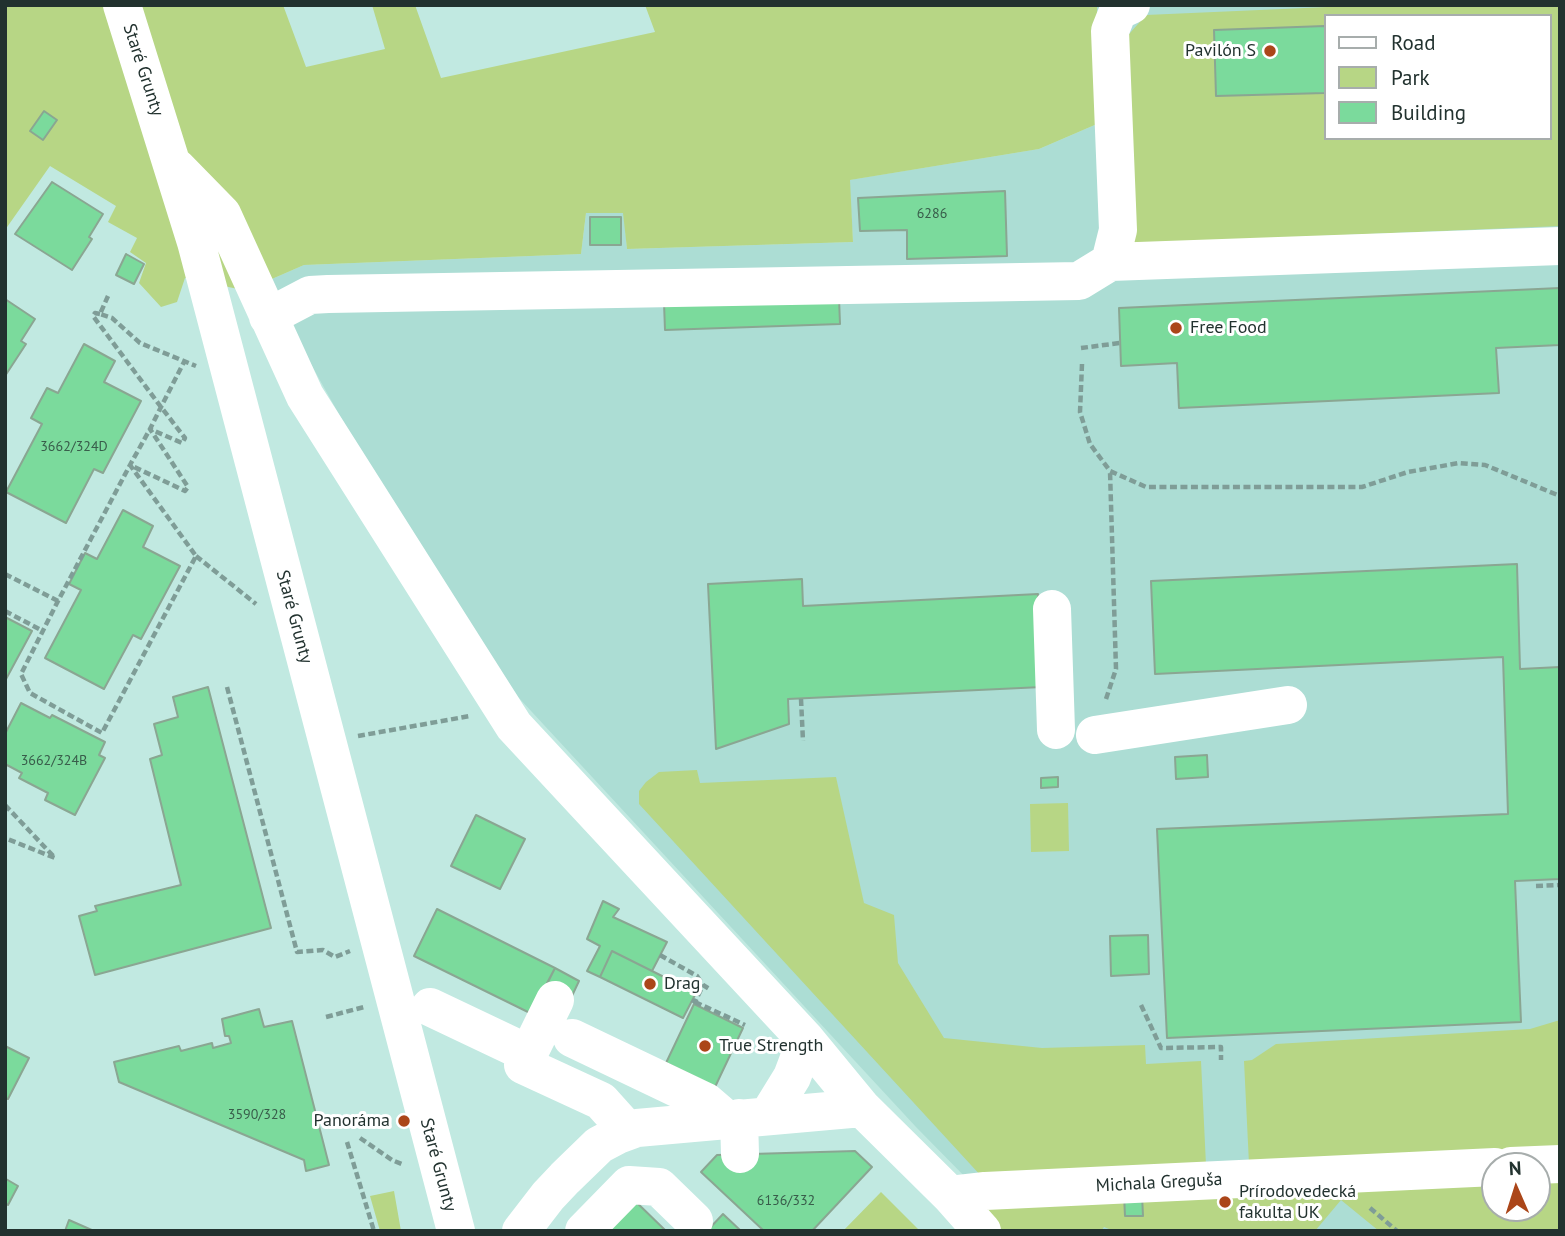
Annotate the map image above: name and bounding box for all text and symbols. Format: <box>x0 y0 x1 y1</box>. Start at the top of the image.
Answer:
legend <box>1324 14 1551 140</box>
street label: Staré Grunty <box>118 21 168 119</box>
text: Road <box>1391 29 1435 56</box>
place label: Pavilón S <box>1185 40 1256 62</box>
marker: Pavilón S <box>1262 43 1278 59</box>
text: Park <box>1391 64 1430 91</box>
text: Building <box>1391 99 1466 126</box>
house number: 6286 <box>917 206 947 222</box>
place label: Free Food <box>1190 317 1267 339</box>
marker: Free Food <box>1168 320 1184 336</box>
house number: 3662/324D <box>40 439 108 455</box>
street label: Staré Grunty <box>271 568 317 666</box>
house number: 3662/324B <box>21 753 87 769</box>
place label: Drag <box>664 973 700 995</box>
marker: Drag <box>642 976 658 992</box>
place label: True Strength <box>719 1035 823 1057</box>
marker: True Strength <box>697 1038 713 1054</box>
house number: 3590/328 <box>228 1107 286 1123</box>
place label: Panoráma <box>314 1110 390 1132</box>
marker: Panoráma <box>396 1113 412 1129</box>
street label: Staré Grunty <box>415 1116 461 1214</box>
north arrow <box>1481 1152 1551 1222</box>
text: N <box>1508 1156 1522 1180</box>
street label: Michala Greguša <box>1095 1169 1223 1197</box>
place label: Prírodovedecká fakulta UK <box>1239 1181 1356 1224</box>
house number: 6136/332 <box>757 1193 815 1209</box>
marker: Prírodovedecká fakulta UK <box>1217 1194 1233 1210</box>

